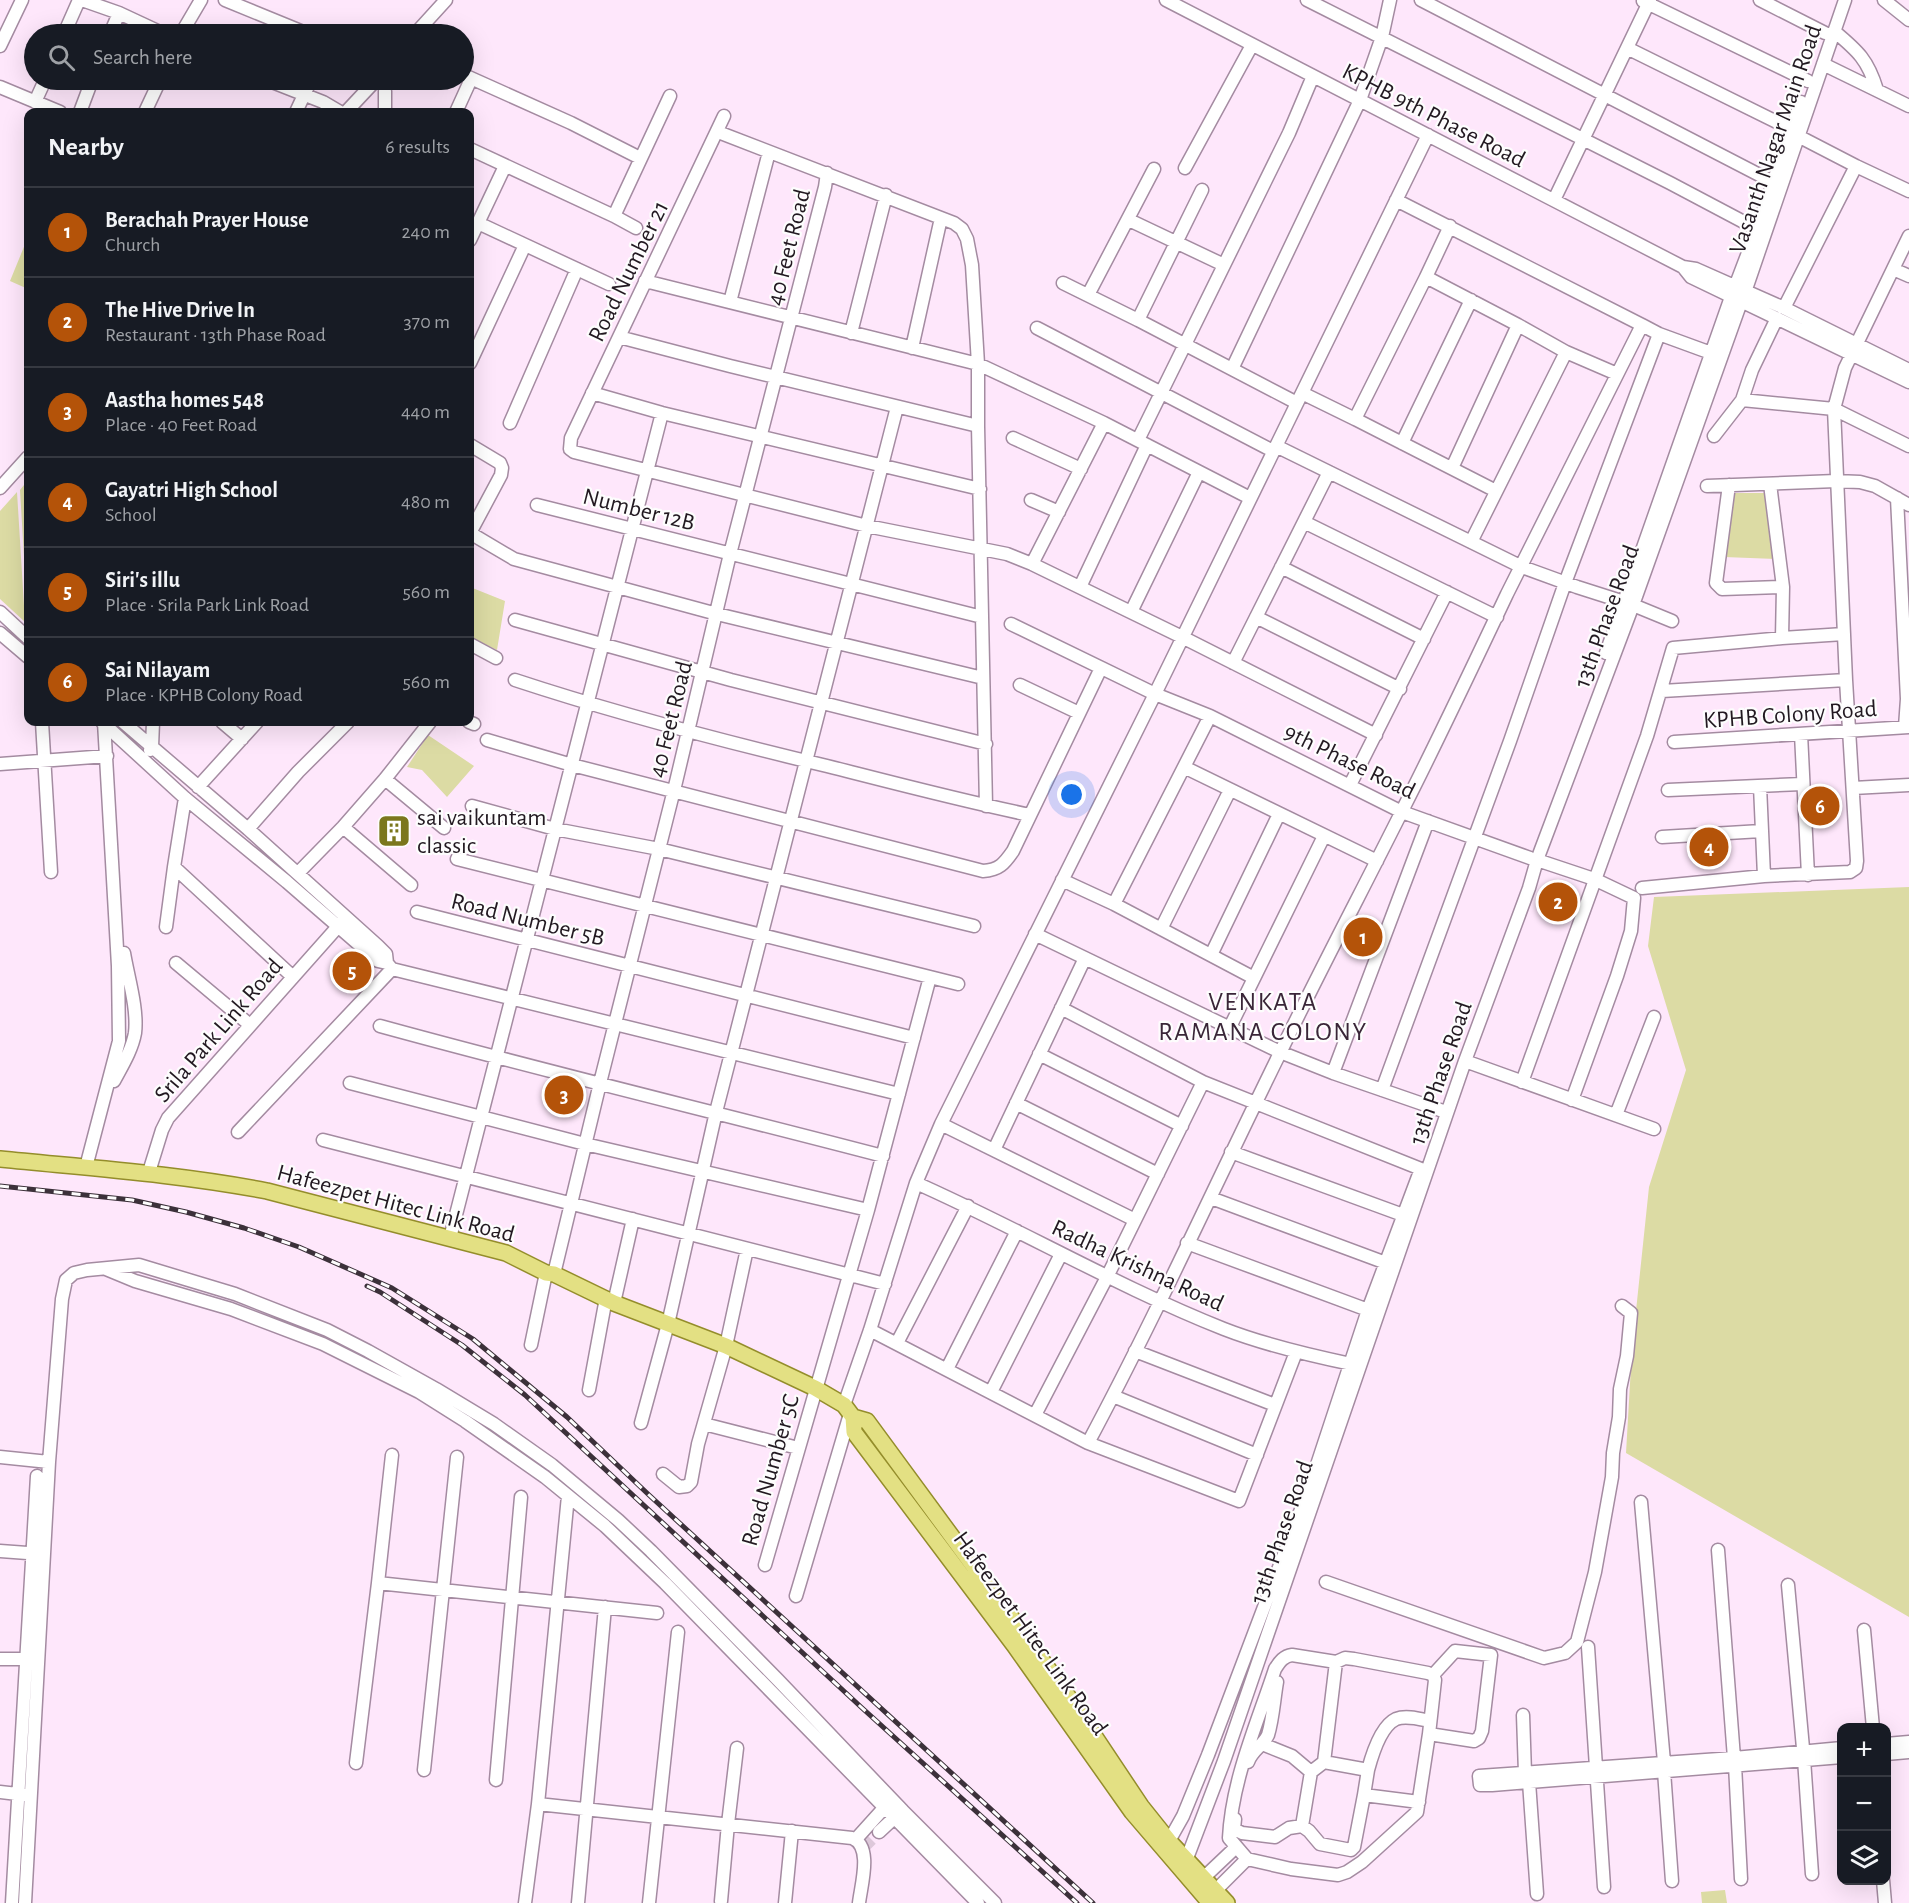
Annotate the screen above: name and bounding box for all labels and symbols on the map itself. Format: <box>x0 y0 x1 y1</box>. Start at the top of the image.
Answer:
street label: Vasanth Nagar Main Road <box>1726 22 1826 257</box>
street label: KPHB 9th Phase Road <box>1338 59 1529 172</box>
street label: 40 Feet Road <box>763 187 815 308</box>
street label: Road Number 21 <box>585 197 673 346</box>
street label: Number 12B <box>580 484 697 535</box>
street label: 13th Phase Road <box>1570 542 1644 691</box>
street label: 40 Feet Road <box>645 659 697 780</box>
street label: KPHB Colony Road <box>1702 697 1878 733</box>
street label: 9th Phase Road <box>1280 720 1419 804</box>
your location <box>1057 780 1086 809</box>
pin: 6 <box>1800 784 1840 828</box>
place label: sai vaikuntam classic <box>417 806 546 858</box>
building icon: sai vaikuntam classic <box>376 813 412 849</box>
pin: 4 <box>1690 824 1728 870</box>
pin: 2 <box>1538 880 1578 924</box>
street label: Road Number 5B <box>449 889 607 951</box>
pin: 1 <box>1344 914 1382 960</box>
pin: 5 <box>332 948 372 994</box>
street label: Srila Park Link Road <box>150 954 287 1107</box>
district label: VENKATA RAMANA COLONY <box>1158 989 1368 1045</box>
street label: 13th Phase Road <box>1405 999 1477 1148</box>
pin: 3 <box>544 1072 584 1118</box>
street label: Hafeezpet Hitec Link Road <box>274 1161 517 1247</box>
street label: Radha Krishna Road <box>1048 1216 1227 1316</box>
street label: Road Number 5C <box>738 1392 804 1549</box>
street label: 13th Phase Road <box>1246 1458 1318 1607</box>
street label: Hafeezpet Hitec Link Road <box>948 1527 1112 1740</box>

